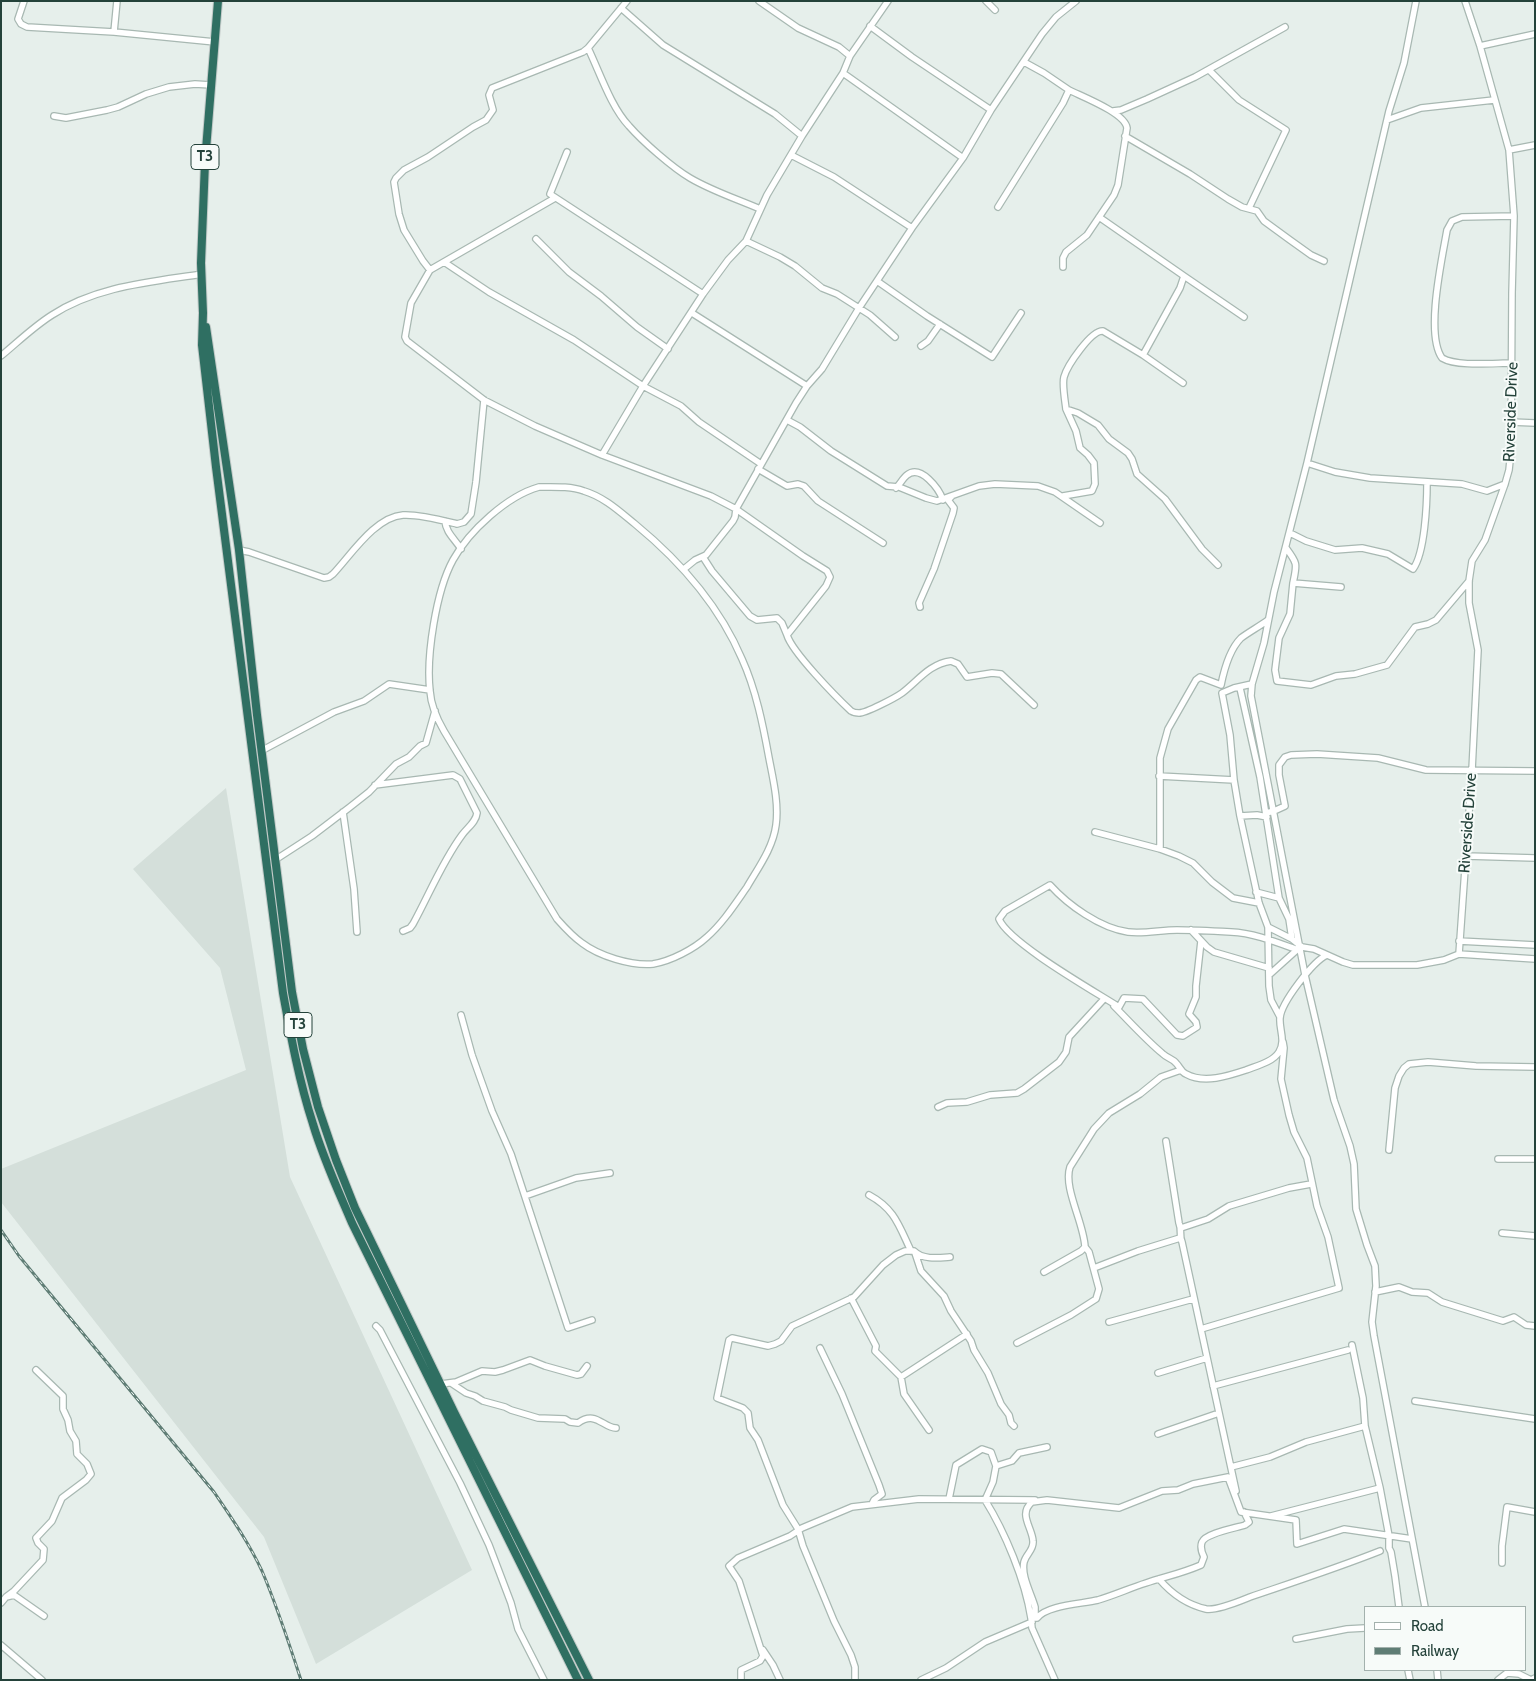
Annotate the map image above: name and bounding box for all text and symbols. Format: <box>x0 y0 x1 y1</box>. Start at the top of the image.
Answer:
road number: T3 <box>191 144 219 170</box>
street label: Riverside Drive <box>1500 361 1522 463</box>
street label: Riverside Drive <box>1455 772 1481 874</box>
road number: T3 <box>284 1012 312 1038</box>
legend <box>1364 1606 1526 1671</box>
text: Road <box>1411 1617 1444 1635</box>
text: Railway <box>1411 1642 1459 1660</box>

